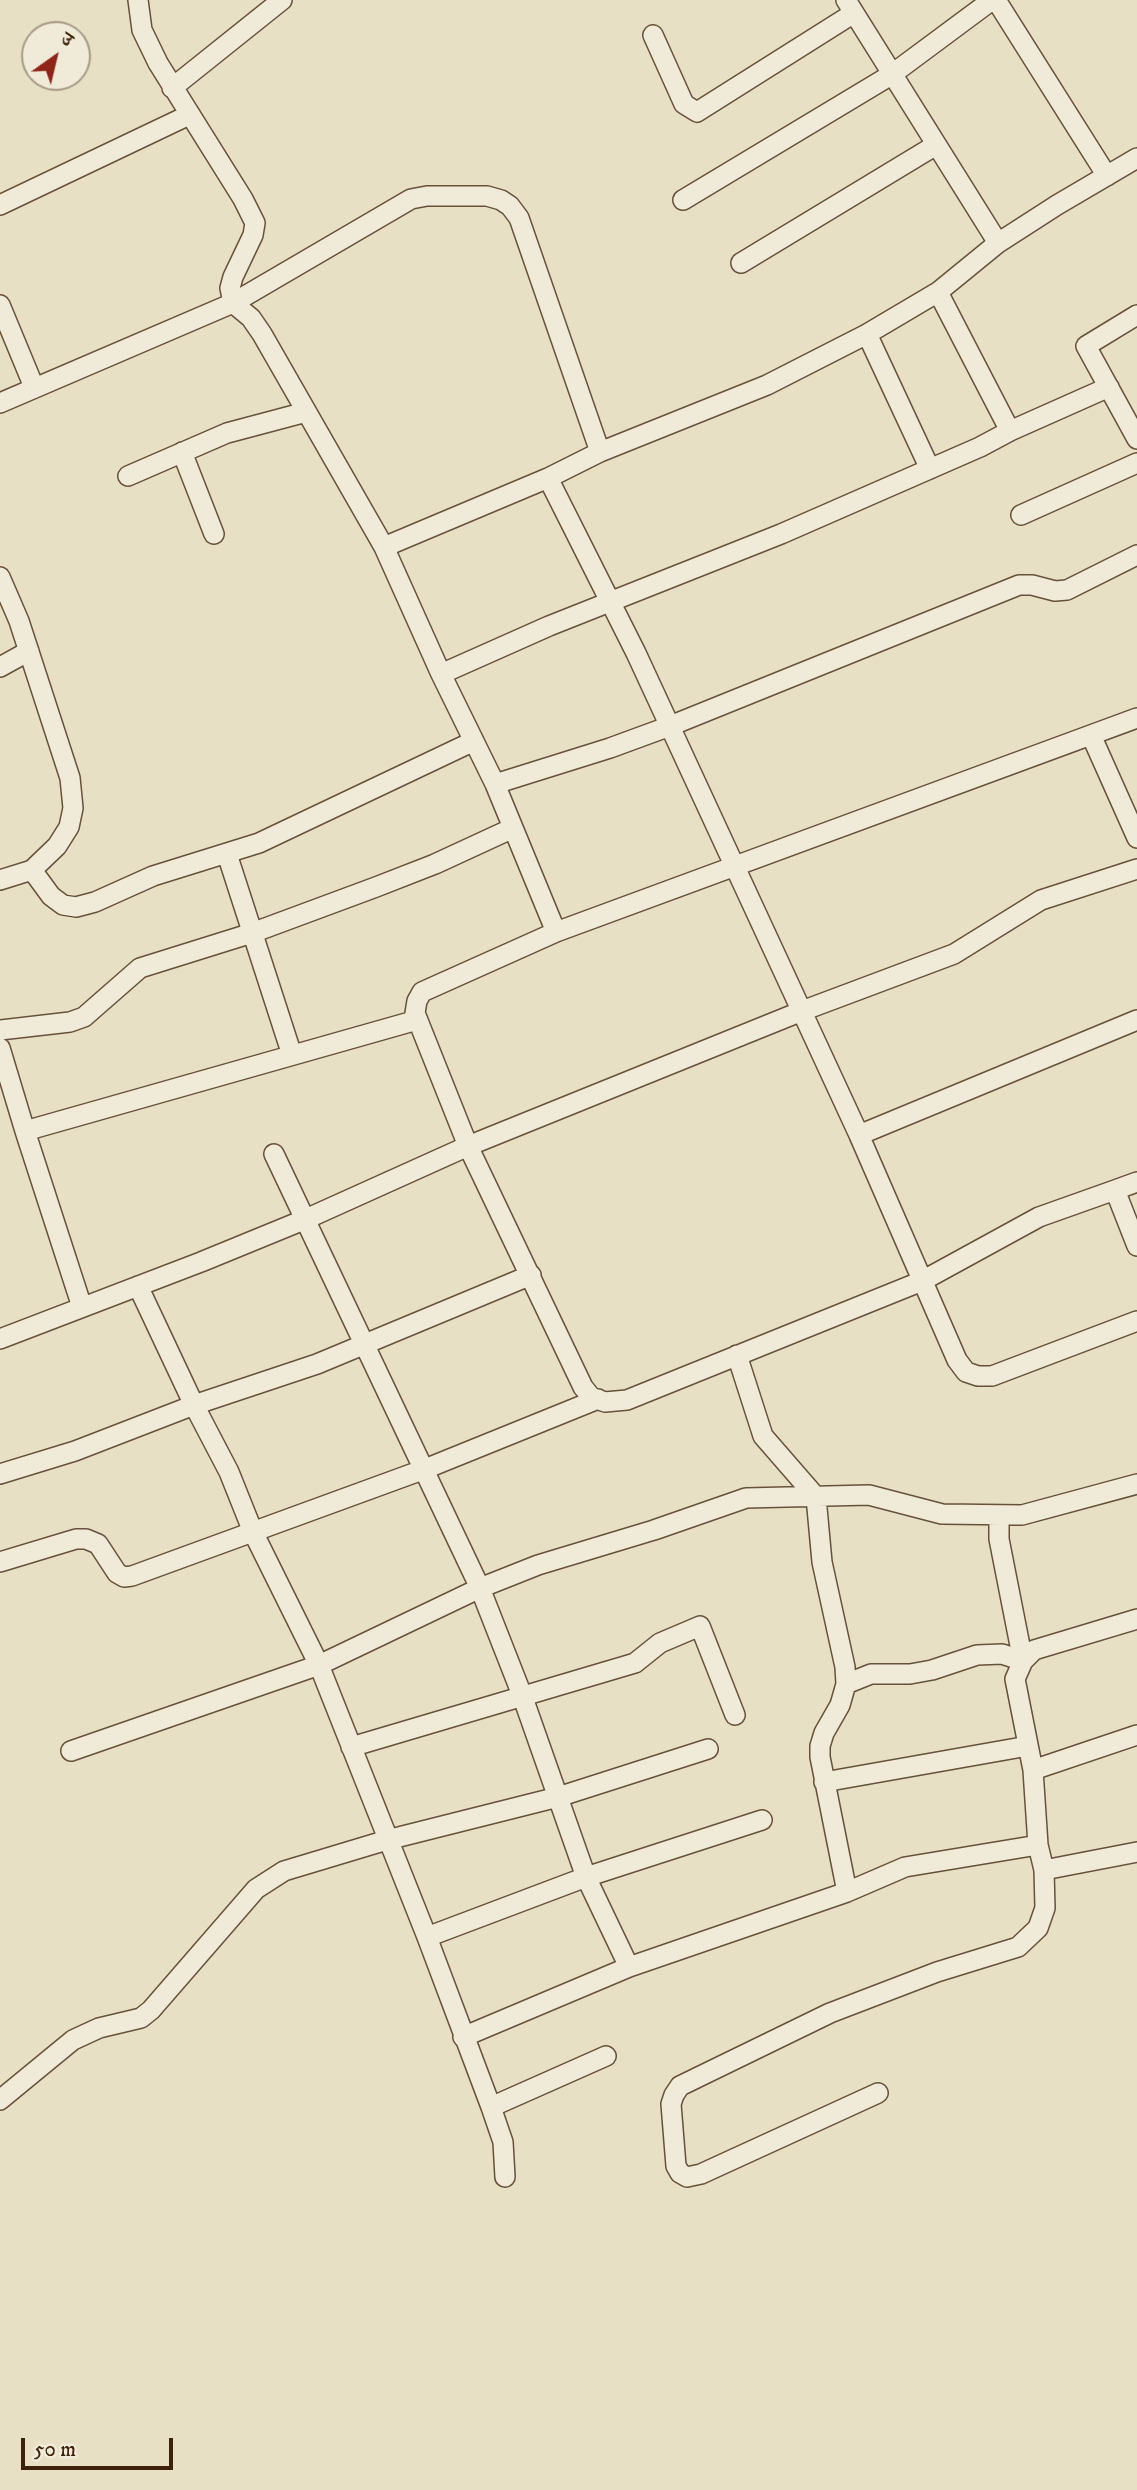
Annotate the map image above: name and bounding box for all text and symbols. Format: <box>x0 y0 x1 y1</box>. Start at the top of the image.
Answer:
north arrow <box>21 21 91 91</box>
text: उ <box>56 28 77 52</box>
scale bar <box>24 2424 177 2468</box>
text: 50 m <box>34 2437 76 2463</box>

